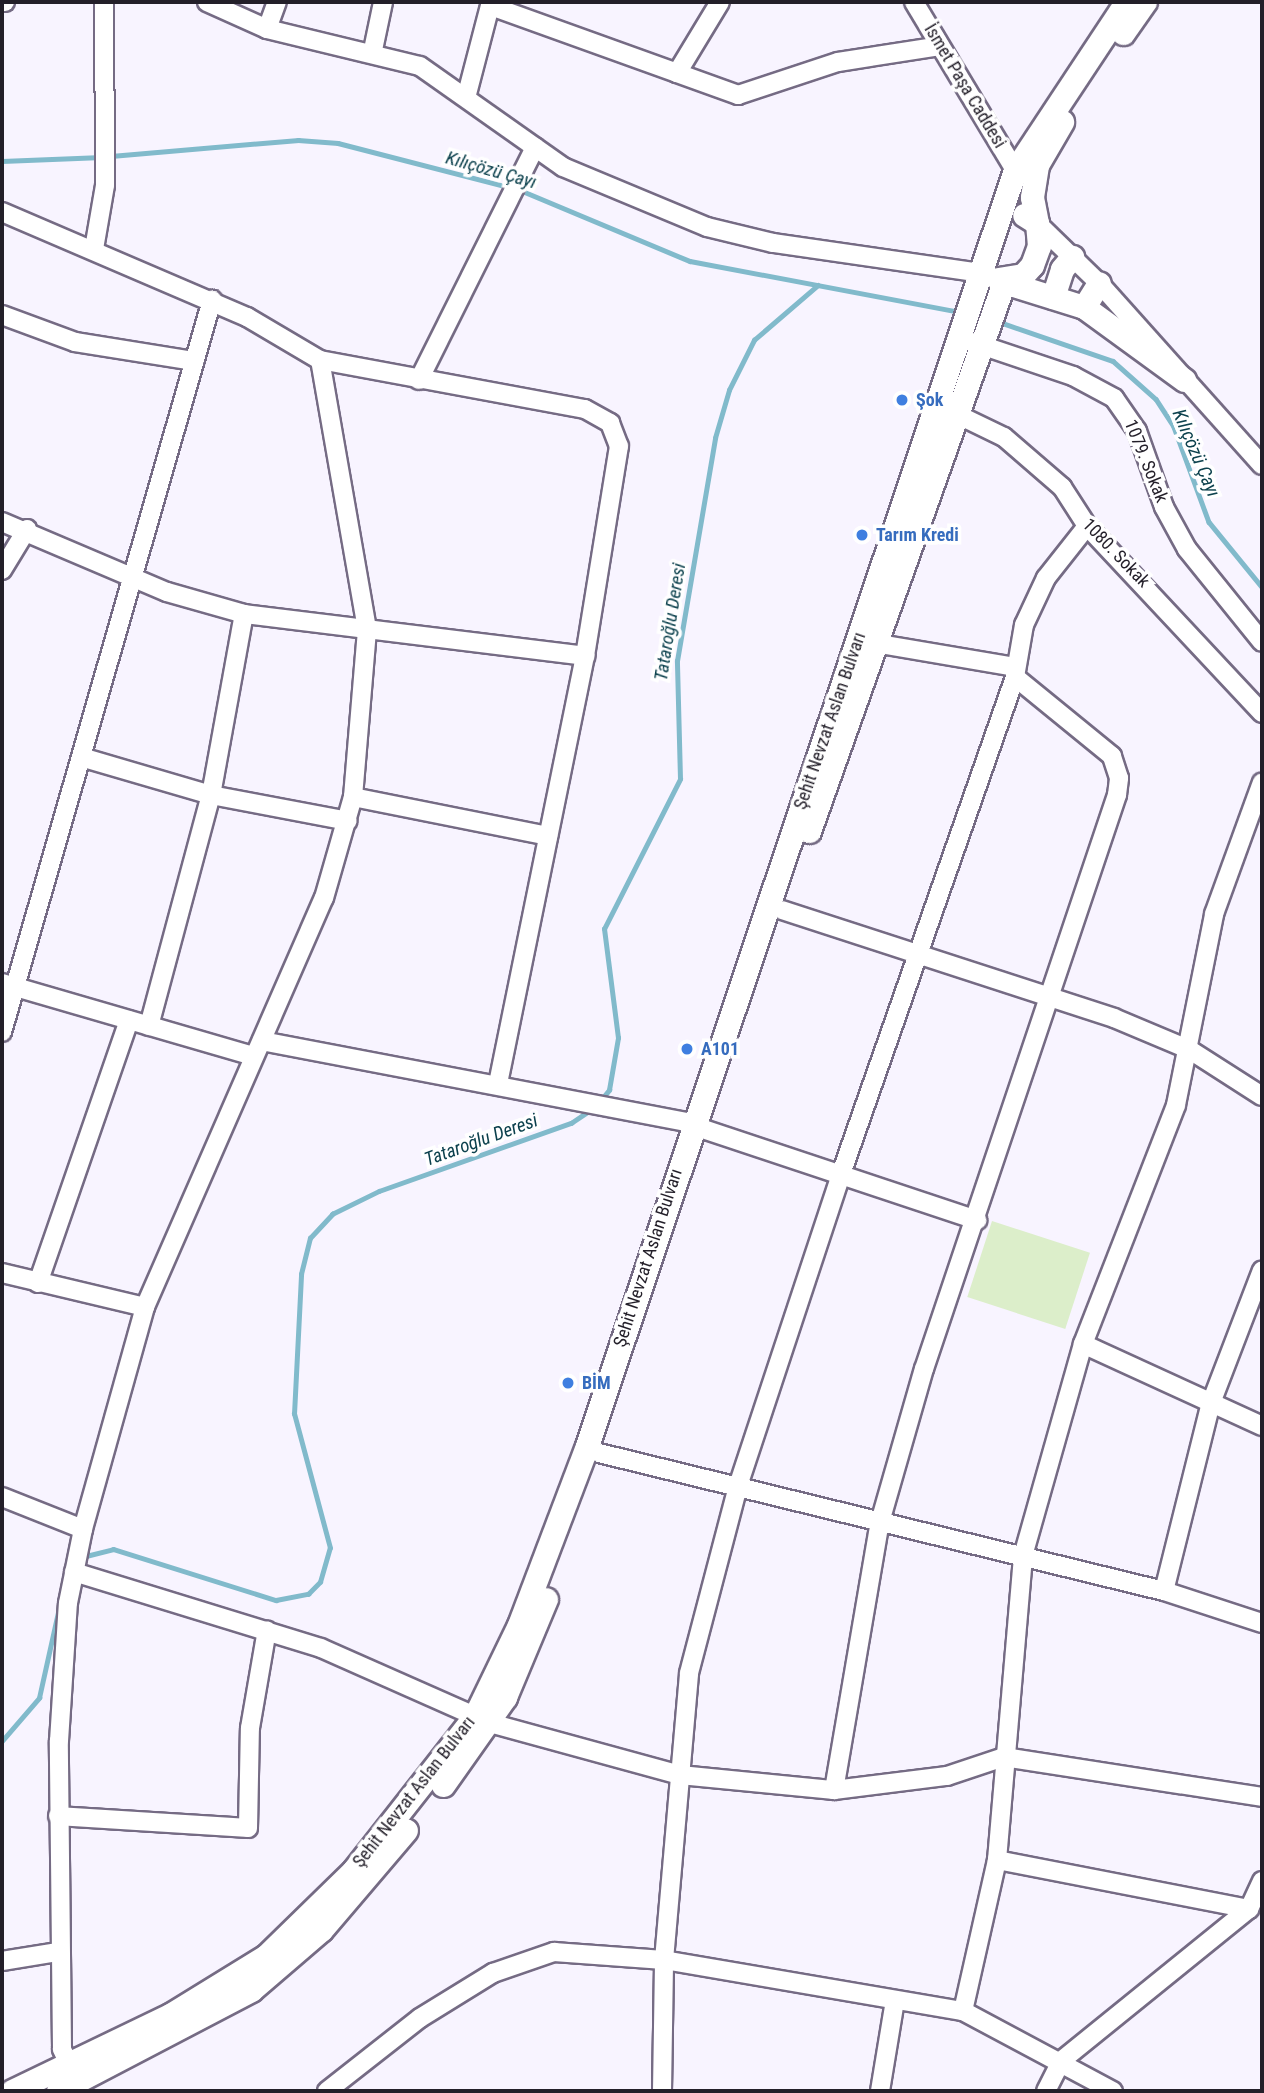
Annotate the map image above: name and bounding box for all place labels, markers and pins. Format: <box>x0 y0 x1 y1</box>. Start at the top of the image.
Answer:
place label: Şok <box>916 389 943 411</box>
marker: Şok <box>894 392 910 408</box>
place label: Tarım Kredi <box>876 524 959 546</box>
marker: Tarım Kredi <box>854 527 870 543</box>
place label: A101 <box>701 1038 739 1060</box>
marker: A101 <box>679 1041 695 1057</box>
place label: BİM <box>582 1372 611 1394</box>
marker: BİM <box>560 1375 576 1391</box>

